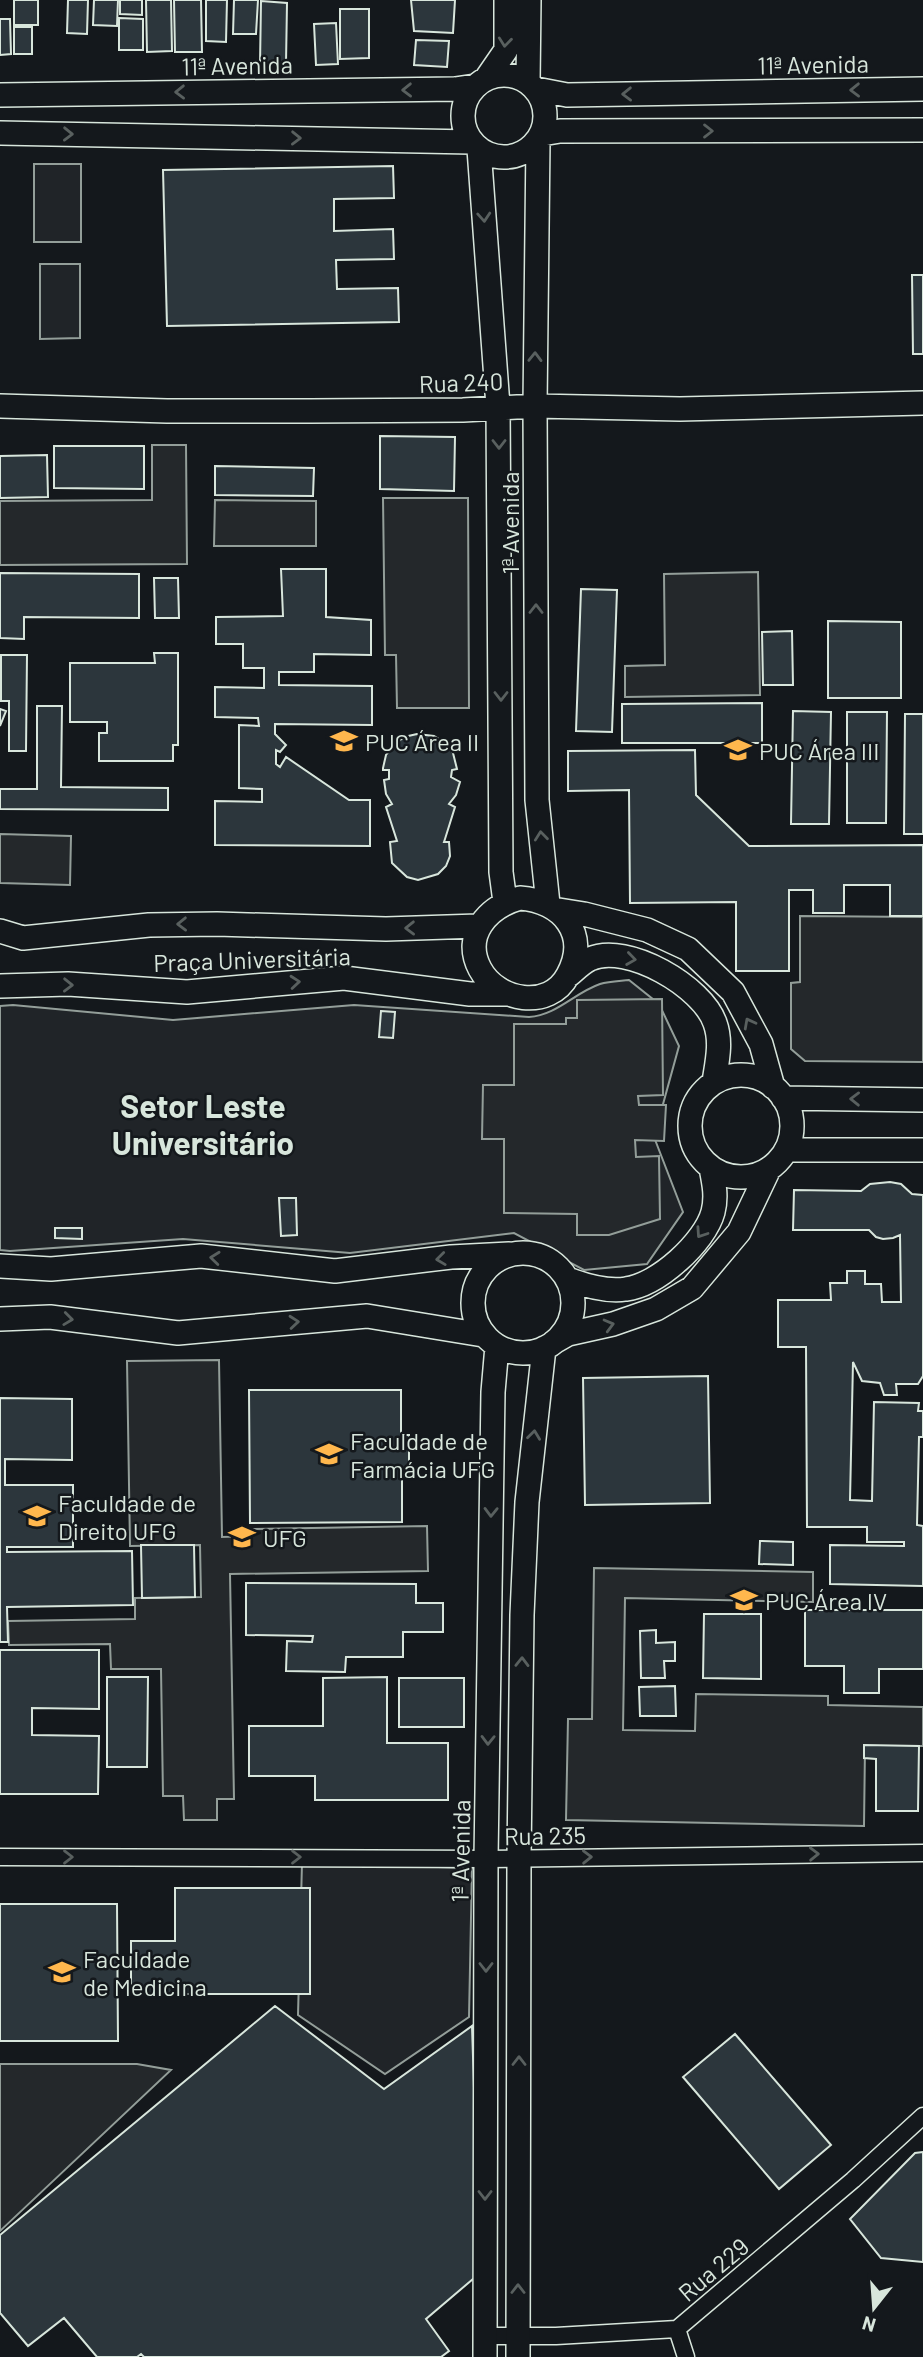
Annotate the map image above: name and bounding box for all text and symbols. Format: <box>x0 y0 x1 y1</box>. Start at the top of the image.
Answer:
one-way arrow <box>498 37 513 48</box>
street label: 11ª Avenida <box>757 49 869 79</box>
street label: 11ª Avenida <box>181 50 293 80</box>
one-way arrow <box>401 82 412 98</box>
one-way arrow <box>849 82 860 98</box>
one-way arrow <box>174 84 184 100</box>
one-way arrow <box>622 86 632 102</box>
one-way arrow <box>703 123 713 139</box>
one-way arrow <box>63 127 74 142</box>
one-way arrow <box>290 131 301 146</box>
one-way arrow <box>476 212 491 223</box>
one-way arrow <box>527 351 543 361</box>
street label: Rua 240 <box>418 366 504 398</box>
one-way arrow <box>491 439 507 450</box>
street label: 1ª Avenida <box>495 471 524 575</box>
one-way arrow <box>528 603 544 613</box>
one-way arrow <box>493 691 508 702</box>
school or university icon: PUC Área II <box>329 726 359 756</box>
place label: PUC Área II <box>365 727 479 756</box>
school or university icon: PUC Área III <box>723 735 753 765</box>
place label: PUC Área III <box>759 736 879 765</box>
one-way arrow <box>534 830 549 841</box>
one-way arrow <box>177 916 187 932</box>
one-way arrow <box>404 920 414 936</box>
street label: Praça Universitária <box>153 941 351 977</box>
one-way arrow <box>625 951 637 966</box>
one-way arrow <box>289 975 301 990</box>
one-way arrow <box>63 977 74 992</box>
one-way arrow <box>744 1018 758 1030</box>
district label: Setor Leste Universitário <box>112 1086 294 1161</box>
one-way arrow <box>849 1091 860 1107</box>
one-way arrow <box>697 1225 709 1238</box>
one-way arrow <box>209 1250 221 1265</box>
one-way arrow <box>435 1251 447 1266</box>
one-way arrow <box>62 1312 74 1327</box>
one-way arrow <box>289 1315 300 1330</box>
one-way arrow <box>603 1319 615 1333</box>
place label: Faculdade de Farmácia UFG <box>350 1426 495 1483</box>
one-way arrow <box>527 1429 542 1441</box>
school or university icon: Faculdade de Farmácia UFG <box>314 1439 344 1469</box>
place label: Faculdade de Direito UFG <box>58 1488 196 1545</box>
school or university icon: Faculdade de Direito UFG <box>22 1501 52 1531</box>
one-way arrow <box>483 1508 499 1518</box>
school or university icon: UFG <box>227 1522 257 1552</box>
place label: UFG <box>263 1523 307 1552</box>
school or university icon: PUC Área IV <box>729 1585 759 1615</box>
place label: PUC Área IV <box>765 1586 887 1615</box>
one-way arrow <box>514 1657 529 1668</box>
one-way arrow <box>480 1735 495 1746</box>
street label: 1ª Avenida <box>445 1799 475 1903</box>
street label: Rua 235 <box>504 1820 586 1850</box>
one-way arrow <box>810 1846 820 1862</box>
one-way arrow <box>63 1849 74 1865</box>
one-way arrow <box>291 1849 301 1865</box>
one-way arrow <box>582 1850 593 1865</box>
place label: Faculdade de Medicina <box>83 1944 207 2001</box>
school or university icon: Faculdade de Medicina <box>47 1957 77 1987</box>
one-way arrow <box>478 1963 494 1973</box>
one-way arrow <box>511 2056 527 2066</box>
one-way arrow <box>477 2190 493 2201</box>
street label: Rua 229 <box>672 2231 754 2307</box>
north arrow <box>839 2273 909 2343</box>
one-way arrow <box>511 2283 526 2294</box>
text: N <box>859 2312 878 2338</box>

